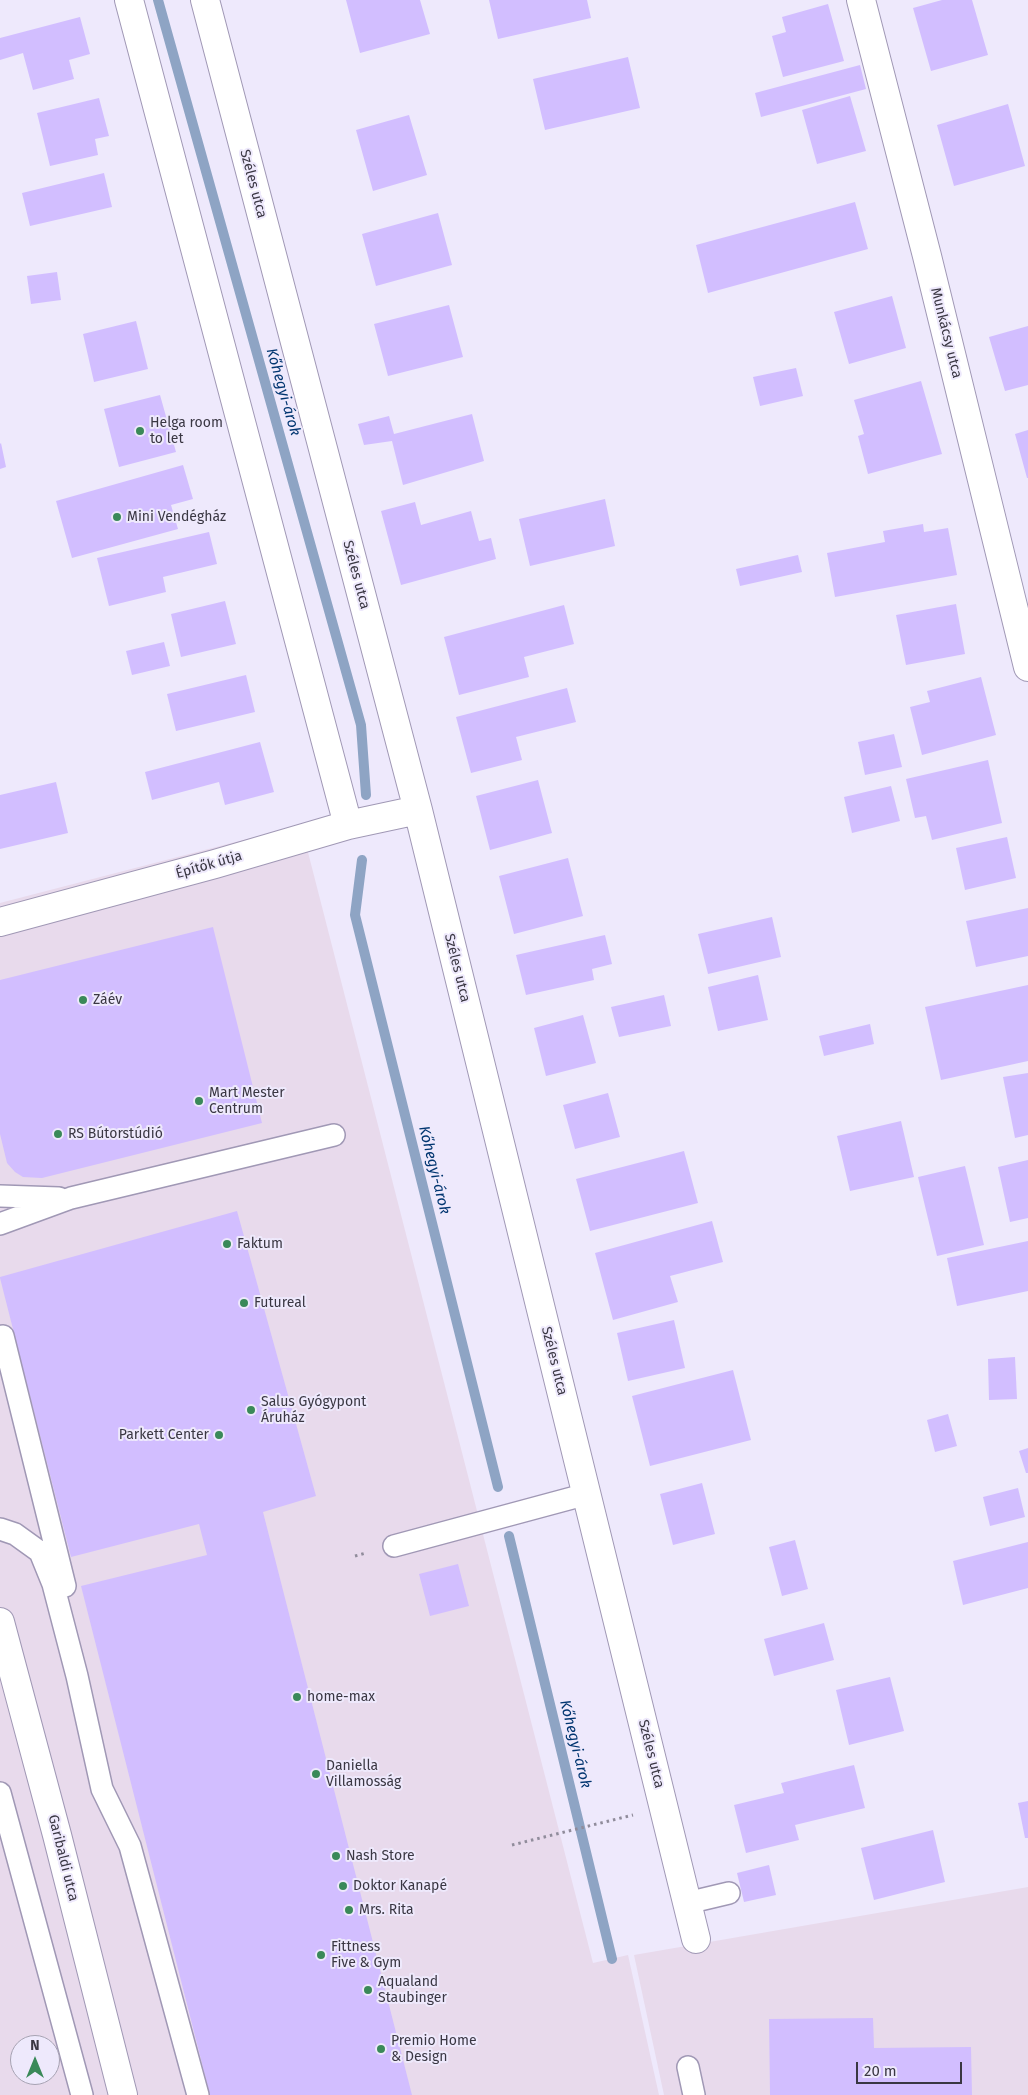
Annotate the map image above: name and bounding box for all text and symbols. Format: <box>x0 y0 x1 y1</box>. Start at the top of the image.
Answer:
street label: Széles utca <box>236 148 270 220</box>
street label: Munkácsy utca <box>927 286 965 380</box>
water label: Kőhegyi-árok <box>262 346 304 438</box>
place label: Helga room to let <box>150 415 223 448</box>
marker: Helga room to let <box>134 425 146 437</box>
place label: Mini Vendégház <box>127 509 226 525</box>
marker: Mini Vendégház <box>111 511 123 523</box>
street label: Széles utca <box>339 539 373 611</box>
street label: Építők útja <box>174 848 244 882</box>
street label: Széles utca <box>440 932 474 1004</box>
place label: Záév <box>93 992 122 1008</box>
marker: Záév <box>77 994 89 1006</box>
place label: Mart Mester Centrum <box>209 1085 285 1118</box>
marker: Mart Mester Centrum <box>193 1095 205 1107</box>
water label: Kőhegyi-árok <box>414 1124 454 1216</box>
place label: RS Bútorstúdió <box>68 1126 163 1142</box>
marker: RS Bútorstúdió <box>52 1128 64 1140</box>
place label: Faktum <box>237 1236 283 1252</box>
marker: Faktum <box>221 1238 233 1250</box>
place label: Futureal <box>254 1295 306 1311</box>
marker: Futureal <box>238 1297 250 1309</box>
street label: Széles utca <box>537 1325 571 1397</box>
place label: Salus Gyógypont Áruház <box>261 1394 366 1426</box>
marker: Salus Gyógypont Áruház <box>245 1404 257 1416</box>
place label: Parkett Center <box>119 1427 209 1443</box>
marker: Parkett Center <box>213 1429 225 1441</box>
place label: home-max <box>307 1689 375 1705</box>
marker: home-max <box>291 1691 303 1703</box>
water label: Kőhegyi-árok <box>555 1698 595 1790</box>
street label: Széles utca <box>634 1718 668 1790</box>
place label: Daniella Villamosság <box>326 1758 401 1790</box>
marker: Daniella Villamosság <box>310 1768 322 1780</box>
street label: Garibaldi utca <box>44 1813 82 1903</box>
place label: Nash Store <box>346 1848 415 1864</box>
marker: Nash Store <box>330 1850 342 1862</box>
place label: Doktor Kanapé <box>353 1878 447 1894</box>
marker: Doktor Kanapé <box>337 1880 349 1892</box>
place label: Mrs. Rita <box>359 1902 414 1918</box>
marker: Mrs. Rita <box>343 1904 355 1916</box>
place label: Fittness Five & Gym <box>331 1939 401 1971</box>
marker: Fittness Five & Gym <box>315 1949 327 1961</box>
place label: Aqualand Staubinger <box>378 1974 447 2006</box>
marker: Aqualand Staubinger <box>362 1984 374 1996</box>
place label: Premio Home & Design <box>391 2033 477 2066</box>
north arrow <box>10 2035 60 2085</box>
text: N <box>30 2037 40 2054</box>
marker: Premio Home & Design <box>375 2043 387 2055</box>
scale bar <box>858 2052 964 2084</box>
text: 20 m <box>864 2062 897 2080</box>

